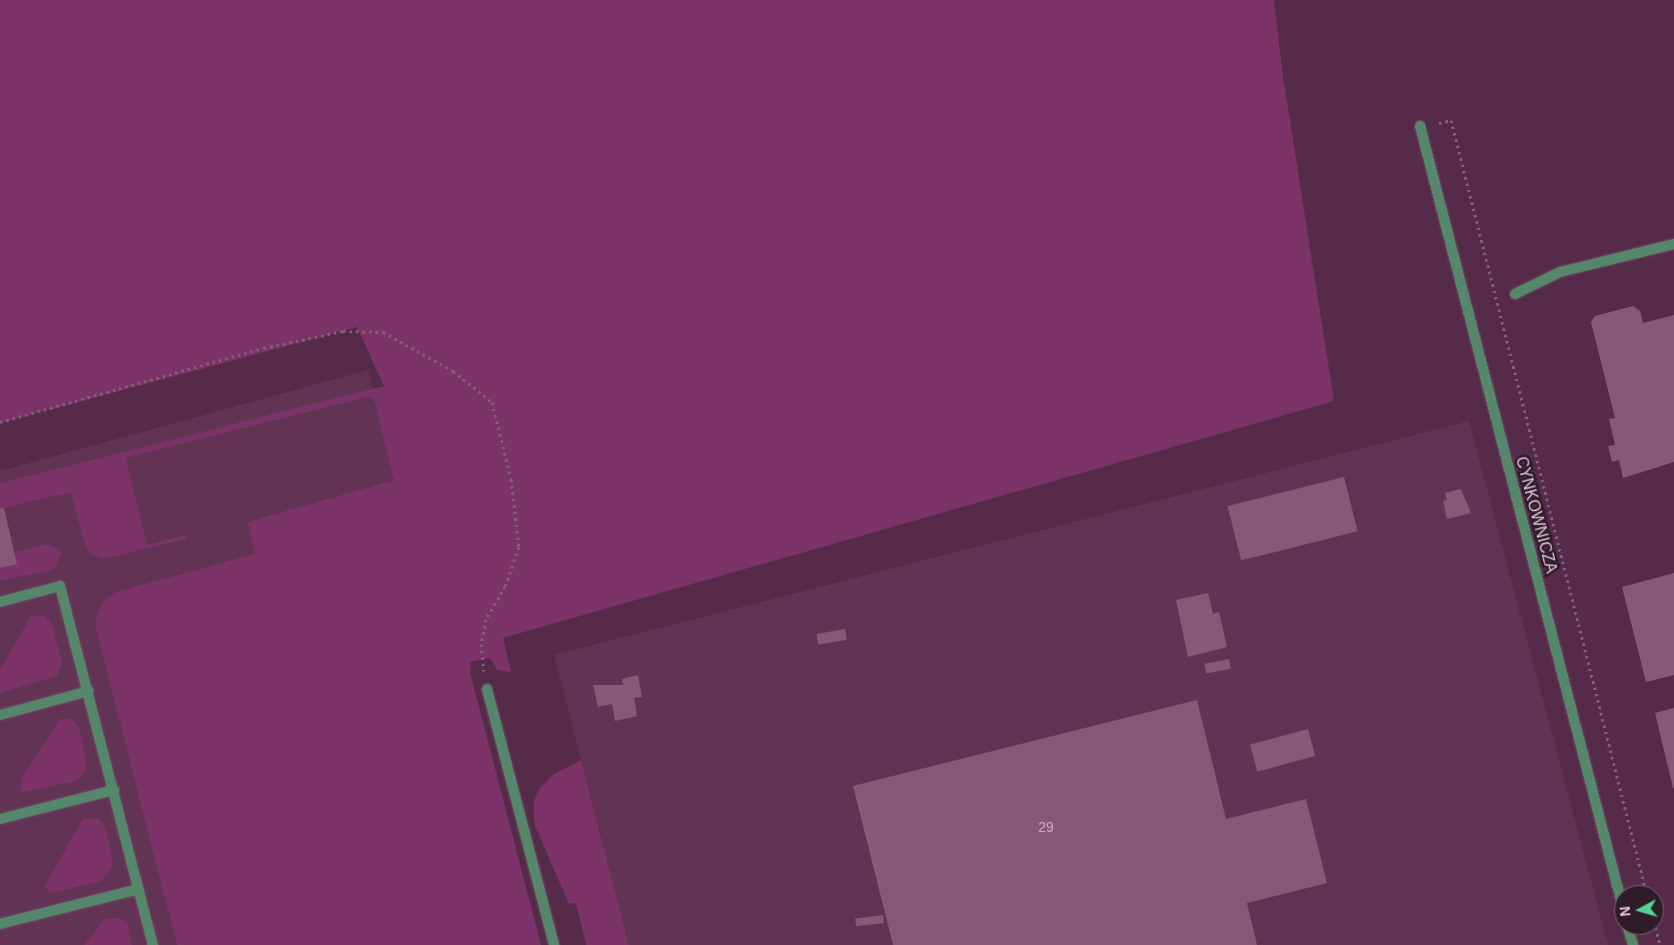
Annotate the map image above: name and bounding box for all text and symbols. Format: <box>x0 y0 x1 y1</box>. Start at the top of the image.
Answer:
street label: CYNKOWNICZA <box>1511 455 1561 575</box>
house number: 29 <box>1038 819 1054 835</box>
north arrow <box>1614 885 1664 935</box>
text: N <box>1617 906 1634 917</box>

